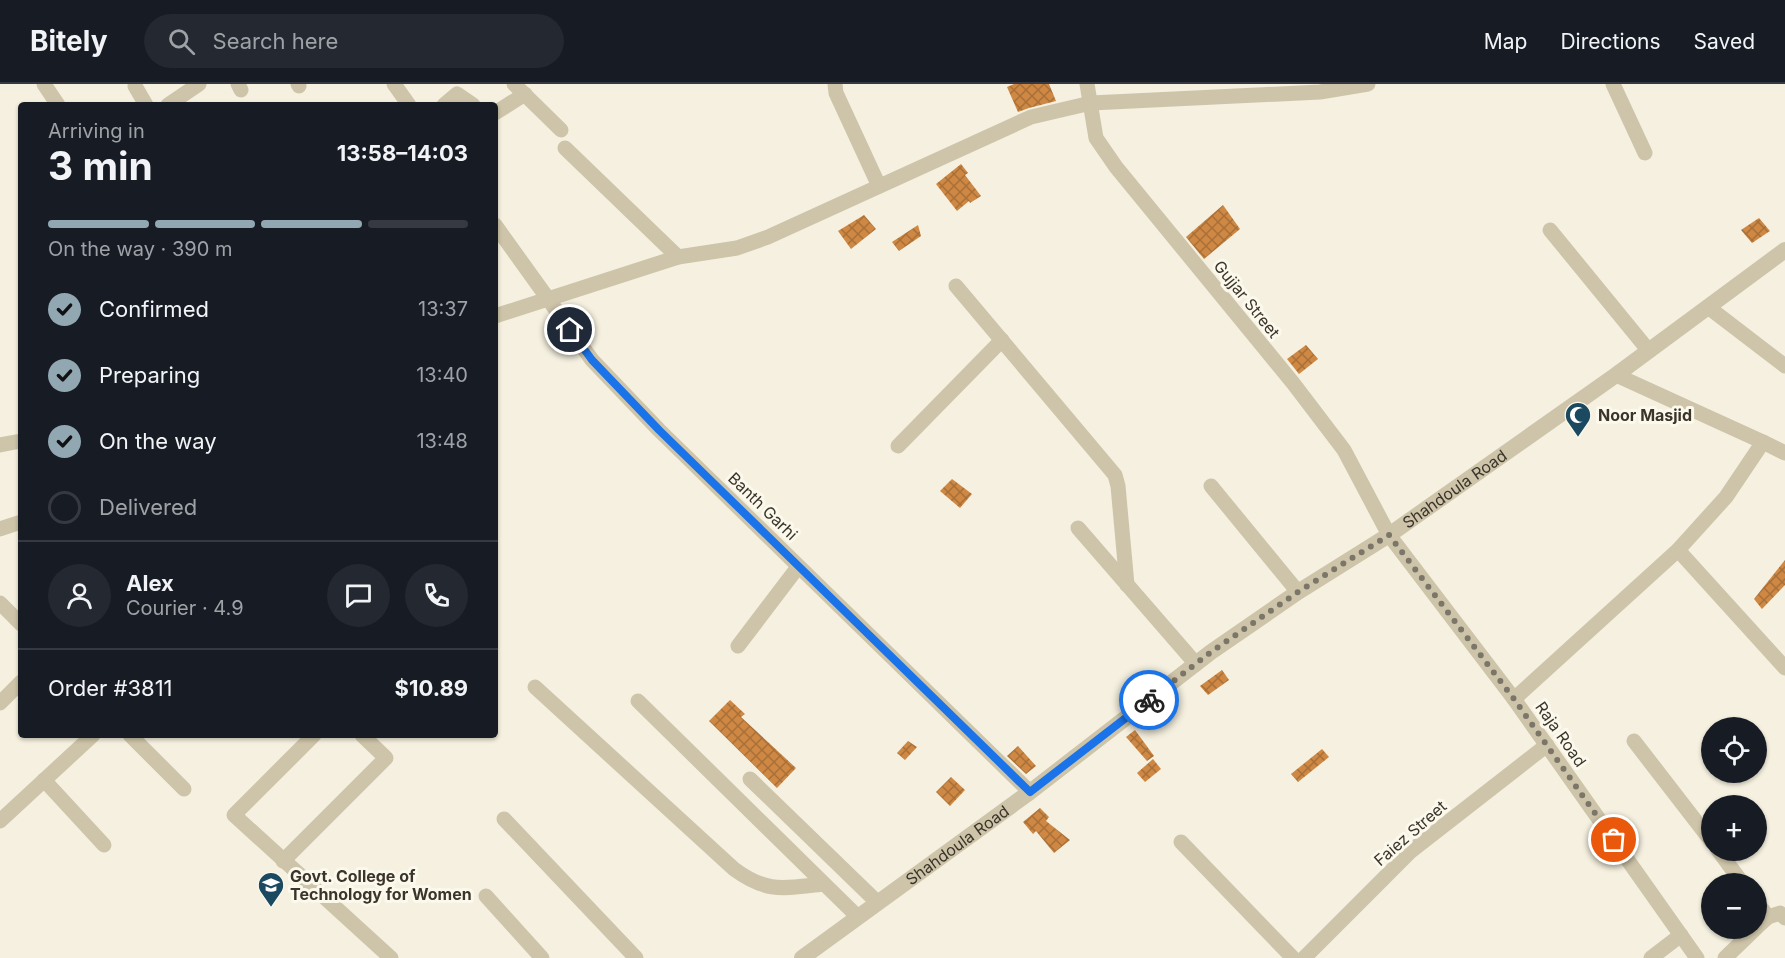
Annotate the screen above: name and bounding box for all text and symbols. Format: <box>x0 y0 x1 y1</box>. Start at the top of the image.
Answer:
search box <box>144 14 564 68</box>
text: Bitely <box>30 24 108 58</box>
icon: search <box>165 25 198 58</box>
text: Search here <box>213 28 338 54</box>
text: Map <box>1484 29 1527 54</box>
text: Directions <box>1560 29 1661 54</box>
text: Saved <box>1694 29 1755 54</box>
text: Arriving in <box>48 119 145 143</box>
text: 13:58–14:03 <box>337 140 468 166</box>
text: 3 min <box>48 142 153 189</box>
text: On the way · 390 m <box>48 237 232 261</box>
street label: Gujjar Street <box>1210 256 1284 342</box>
icon: check <box>48 293 81 326</box>
text: Confirmed <box>99 296 209 322</box>
text: 13:37 <box>418 297 468 321</box>
pin <box>544 304 595 355</box>
icon: home <box>553 313 586 346</box>
icon: check <box>48 359 81 392</box>
text: Preparing <box>99 362 200 388</box>
text: 13:40 <box>416 363 468 387</box>
mosque icon: Noor Masjid <box>1563 400 1593 438</box>
place label: Noor Masjid <box>1598 405 1692 425</box>
icon: check <box>48 425 81 458</box>
text: On the way <box>99 428 217 454</box>
text: 13:48 <box>416 429 468 453</box>
street label: Shahdoula Road <box>1398 445 1510 532</box>
street label: Banth Garhi <box>724 468 802 544</box>
text: Delivered <box>99 494 197 520</box>
button: person <box>48 564 111 627</box>
button: chat <box>327 564 390 627</box>
button: phone <box>405 564 468 627</box>
text: Alex <box>126 570 174 596</box>
text: Courier · 4.9 <box>126 596 244 620</box>
courier <box>1119 670 1179 730</box>
text: Order #3811 <box>48 675 173 701</box>
text: $10.89 <box>395 675 468 701</box>
icon: bike <box>1133 684 1166 717</box>
street label: Raja Road <box>1531 697 1591 771</box>
map controls <box>1701 717 1767 939</box>
button: locate <box>1701 717 1767 783</box>
button: + <box>1701 795 1767 861</box>
street label: Faiez Street <box>1370 796 1450 870</box>
street label: Shahdoula Road <box>902 801 1013 889</box>
pin <box>1588 814 1639 865</box>
icon: bag <box>1597 823 1630 856</box>
place label: Govt. College of Technology for Women <box>290 866 472 904</box>
school or university icon: Govt. College of Technology for Women <box>256 870 286 908</box>
button: − <box>1701 873 1767 939</box>

